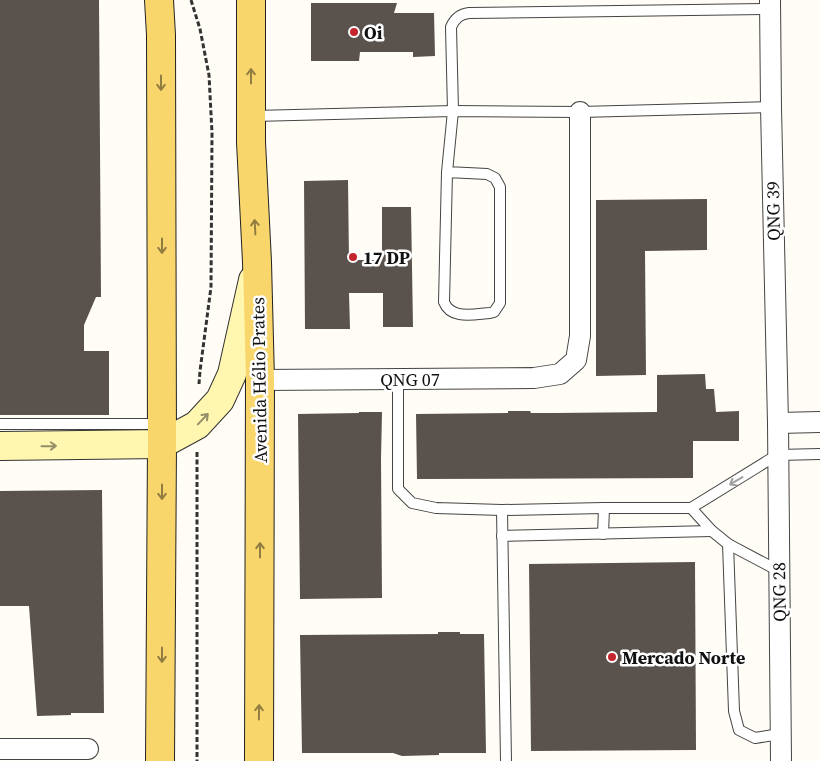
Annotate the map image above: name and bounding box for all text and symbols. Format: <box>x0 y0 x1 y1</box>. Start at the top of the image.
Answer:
place label: Oi <box>364 20 383 45</box>
marker: Oi <box>348 26 360 38</box>
one-way arrow <box>246 68 256 84</box>
one-way arrow <box>156 75 166 91</box>
street label: QNG 39 <box>760 181 786 241</box>
one-way arrow <box>250 219 259 235</box>
one-way arrow <box>157 238 167 254</box>
place label: 17 DP <box>363 245 410 270</box>
marker: 17 DP <box>347 251 359 263</box>
street label: Avenida Hélio Prates <box>245 297 273 463</box>
street label: QNG 07 <box>380 367 440 392</box>
one-way arrow <box>197 412 209 425</box>
one-way arrow <box>40 441 56 450</box>
one-way arrow <box>729 476 743 486</box>
one-way arrow <box>157 484 167 500</box>
one-way arrow <box>255 542 265 558</box>
street label: QNG 28 <box>766 562 792 622</box>
place label: Mercado Norte <box>622 645 745 670</box>
one-way arrow <box>157 646 167 663</box>
marker: Mercado Norte <box>606 651 618 663</box>
one-way arrow <box>255 705 264 721</box>

